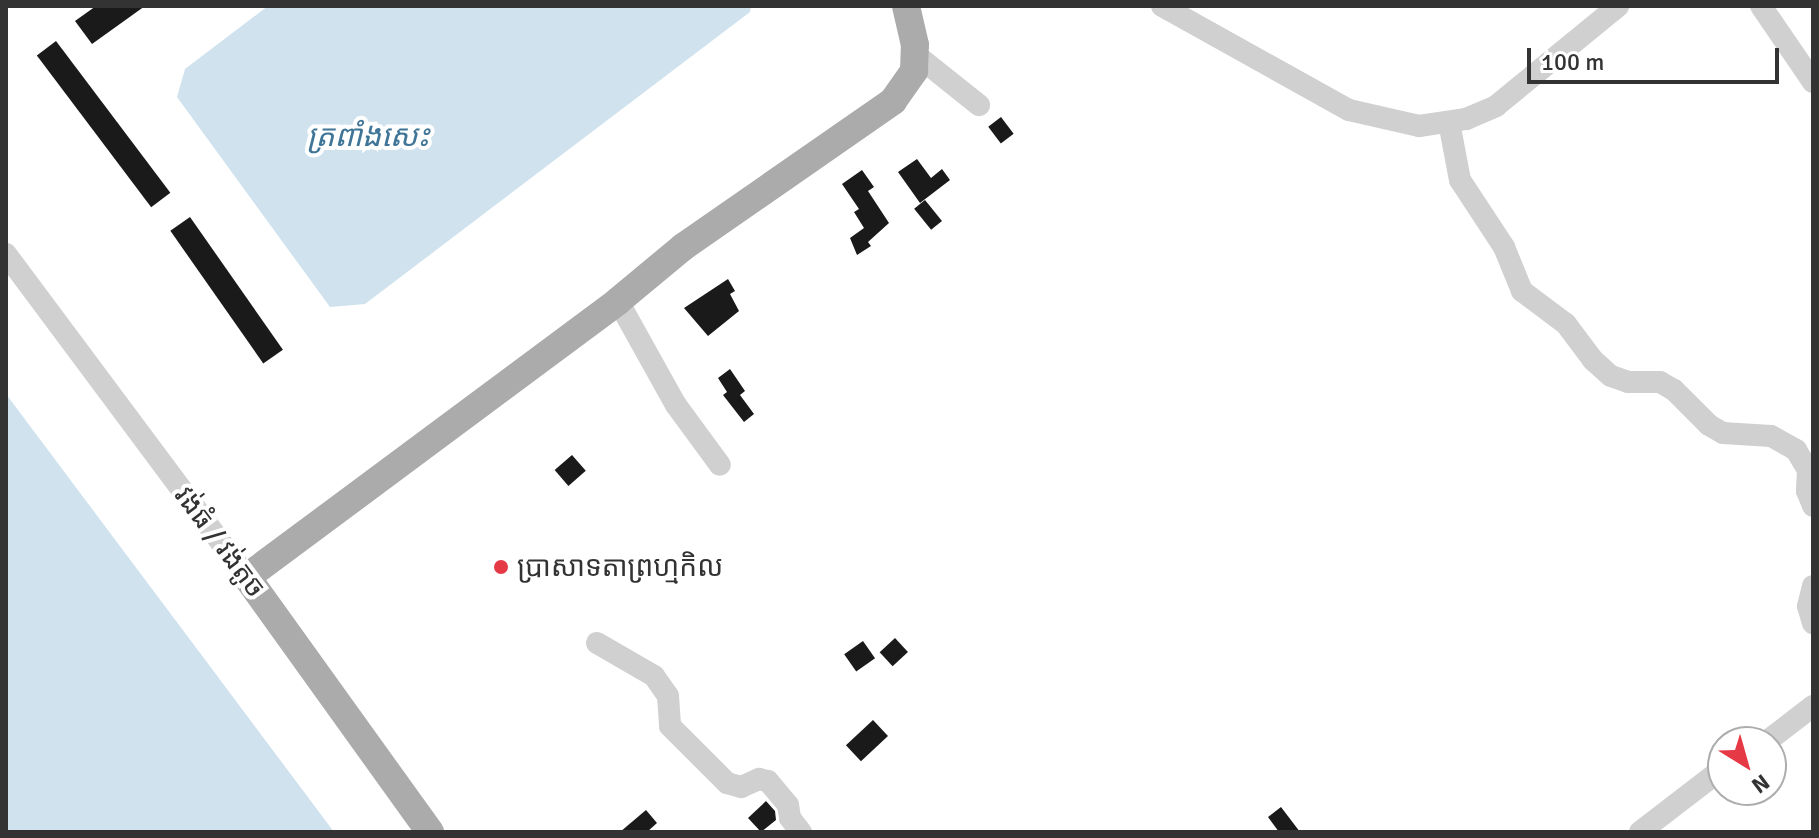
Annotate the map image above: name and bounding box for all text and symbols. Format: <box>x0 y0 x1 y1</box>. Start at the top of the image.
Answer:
scale bar <box>1531 32 1783 82</box>
text: 100 m <box>1541 47 1604 77</box>
water label: ត្រពាំងសេះ <box>307 119 429 155</box>
street label: វង់ធំ / វង់តូច <box>167 480 273 604</box>
place label: ប្រាសាទតាព្រហ្មកិល <box>517 550 723 584</box>
marker: ប្រាសាទតាព្រហ្មកិល <box>492 558 510 576</box>
north arrow <box>1707 726 1787 806</box>
text: N <box>1746 769 1775 799</box>

